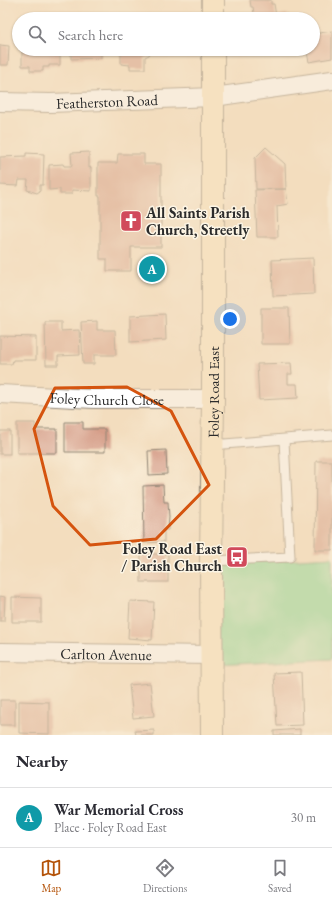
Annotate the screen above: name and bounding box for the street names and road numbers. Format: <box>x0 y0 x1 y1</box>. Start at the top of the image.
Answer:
street label: Featherston Road <box>56 90 159 112</box>
street label: Foley Road East <box>203 346 223 438</box>
street label: Foley Church Close <box>49 387 164 409</box>
street label: Carlton Avenue <box>60 643 152 664</box>

